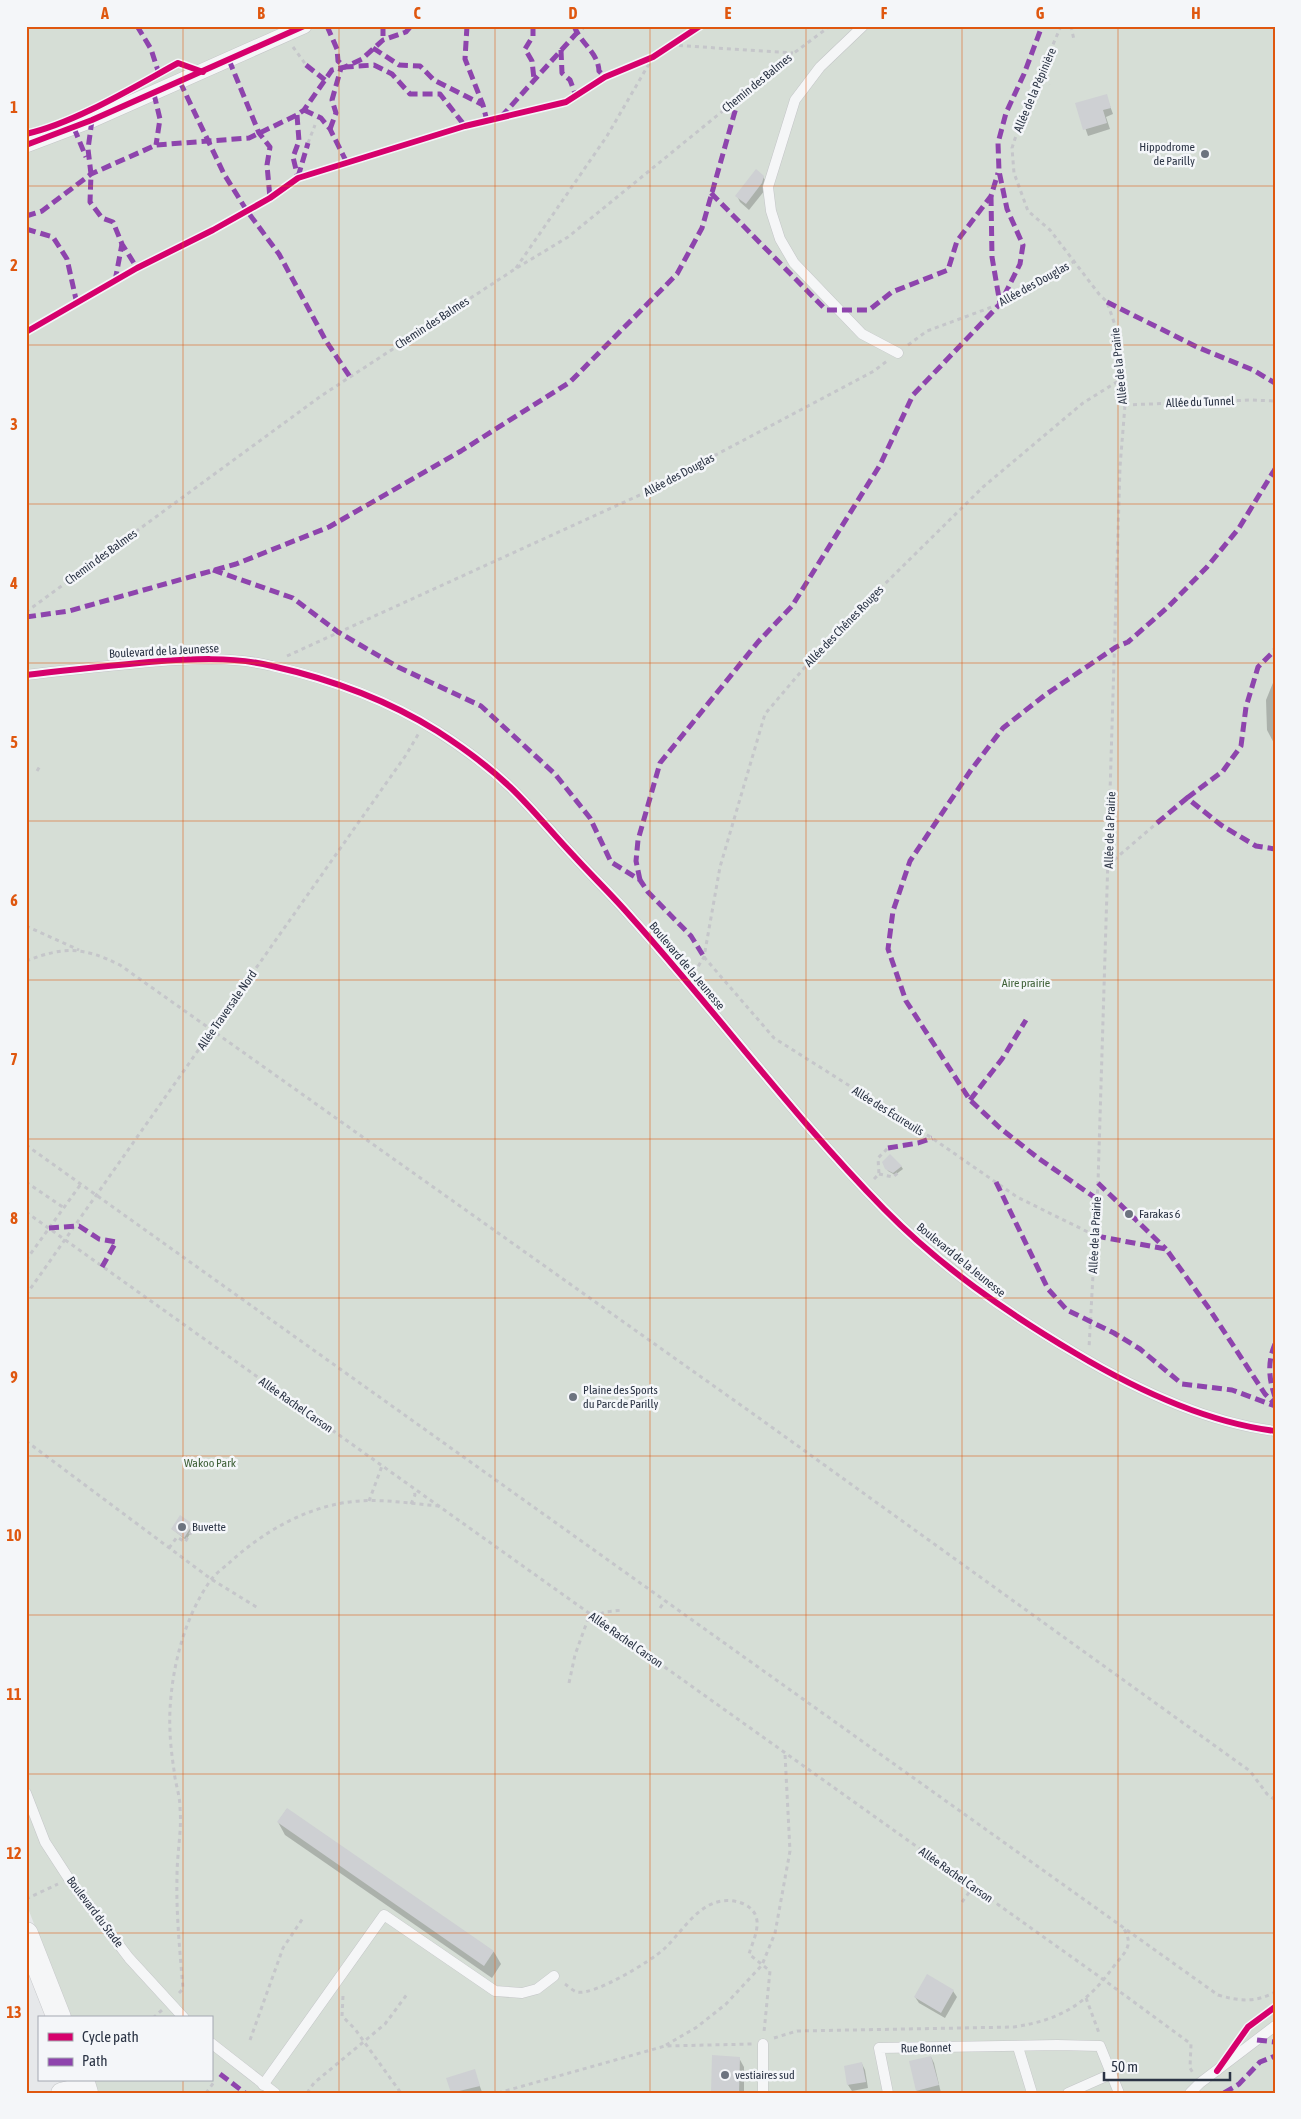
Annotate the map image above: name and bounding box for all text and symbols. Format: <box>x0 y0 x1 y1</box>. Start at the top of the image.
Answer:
text: A <box>100 4 109 22</box>
text: B <box>257 4 265 22</box>
text: C <box>413 4 421 22</box>
text: D <box>569 4 578 22</box>
text: E <box>725 4 732 22</box>
text: F <box>881 4 888 22</box>
text: G <box>1036 4 1045 22</box>
text: H <box>1191 4 1201 22</box>
street label: Allée de la Pépinière <box>1011 46 1059 134</box>
street label: Chemin des Balmes <box>719 51 795 115</box>
text: 1 <box>10 98 18 116</box>
place label: Hippodrome de Parilly <box>1139 140 1195 168</box>
marker: Hippodrome de Parilly <box>1199 148 1211 160</box>
text: 2 <box>10 256 18 274</box>
street label: Allée des Douglas <box>997 259 1071 309</box>
street label: Chemin des Balmes <box>392 294 472 352</box>
street label: Allée de la Prairie <box>1108 327 1130 405</box>
street label: Allée du Tunnel <box>1166 394 1235 410</box>
text: 3 <box>10 415 18 433</box>
street label: Allée des Douglas <box>641 451 717 499</box>
street label: Chemin des Balmes <box>62 526 140 588</box>
text: 4 <box>9 574 18 592</box>
street label: Allée des Chênes Rouges <box>802 582 886 670</box>
street label: Boulevard de la Jeunesse <box>109 641 219 661</box>
text: 5 <box>10 733 18 751</box>
street label: Allée de la Prairie <box>1102 791 1118 869</box>
text: 6 <box>10 891 18 909</box>
street label: Boulevard de la Jeunesse <box>646 919 728 1013</box>
street label: Allée Traversale Nord <box>194 968 260 1052</box>
park label: Aire prairie <box>1002 976 1050 990</box>
text: 7 <box>10 1050 18 1068</box>
street label: Allée des Écureuils <box>850 1083 926 1139</box>
street label: Allée de la Prairie <box>1086 1196 1104 1274</box>
place label: Farakas 6 <box>1139 1207 1181 1221</box>
marker: Farakas 6 <box>1123 1208 1135 1220</box>
text: 8 <box>10 1209 18 1227</box>
street label: Boulevard de la Jeunesse <box>914 1220 1008 1300</box>
text: 9 <box>10 1368 18 1386</box>
street label: Allée Rachel Carson <box>256 1374 336 1436</box>
place label: Plaine des Sports du Parc de Parilly <box>583 1383 659 1411</box>
marker: Plaine des Sports du Parc de Parilly <box>567 1391 579 1403</box>
park label: Wakoo Park <box>184 1456 237 1470</box>
place label: Buvette <box>192 1520 226 1534</box>
marker: Buvette <box>176 1521 188 1533</box>
text: 10 <box>6 1526 22 1544</box>
street label: Allée Rachel Carson <box>586 1609 666 1671</box>
text: 11 <box>6 1685 22 1703</box>
text: 12 <box>6 1844 22 1862</box>
street label: Allée Rachel Carson <box>916 1844 996 1906</box>
street label: Boulevard du Stade <box>64 1874 126 1950</box>
text: 13 <box>6 2003 22 2021</box>
legend <box>38 2016 212 2082</box>
text: Cycle path <box>82 2028 139 2045</box>
street label: Rue Bonnet <box>900 2041 952 2055</box>
scale bar <box>1104 2049 1230 2081</box>
text: Path <box>82 2052 108 2069</box>
text: 50 m <box>1111 2058 1138 2075</box>
place label: vestiaires sud <box>735 2068 795 2082</box>
marker: vestiaires sud <box>719 2069 731 2081</box>

